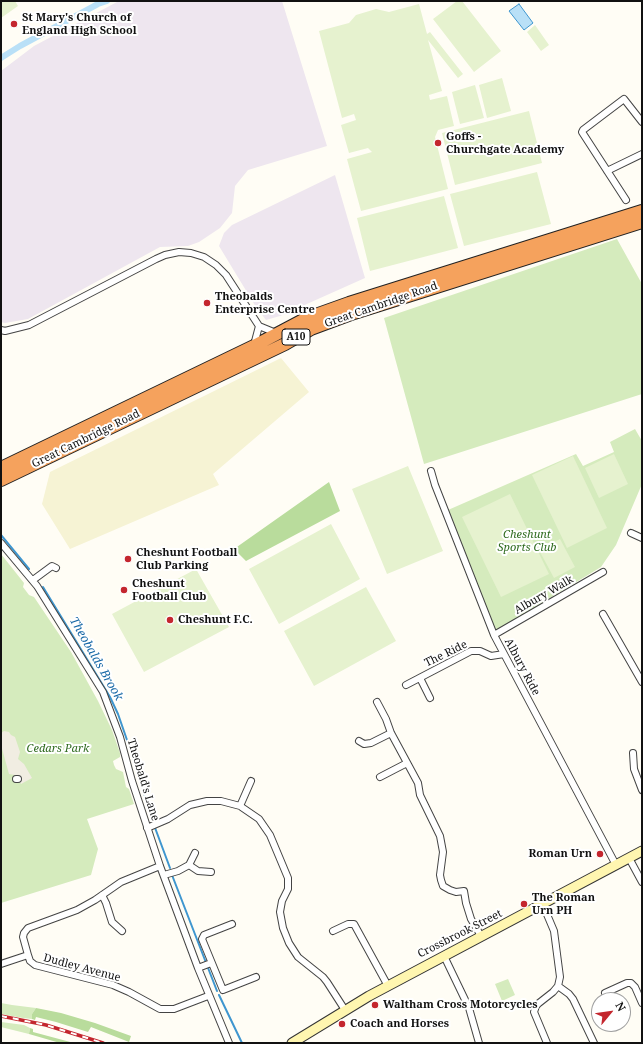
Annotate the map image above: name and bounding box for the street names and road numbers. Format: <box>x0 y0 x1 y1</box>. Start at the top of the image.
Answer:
street label: Great Cambridge Road <box>323 279 439 331</box>
road number: A10 <box>282 329 310 345</box>
street label: Great Cambridge Road <box>30 407 142 471</box>
street label: Albury Walk <box>512 573 576 617</box>
street label: Albury Ride <box>501 636 543 698</box>
street label: The Ride <box>423 638 469 670</box>
street label: Theobald's Lane <box>124 737 162 823</box>
street label: Crossbrook Street <box>416 907 504 961</box>
street label: Dudley Avenue <box>42 951 122 985</box>

